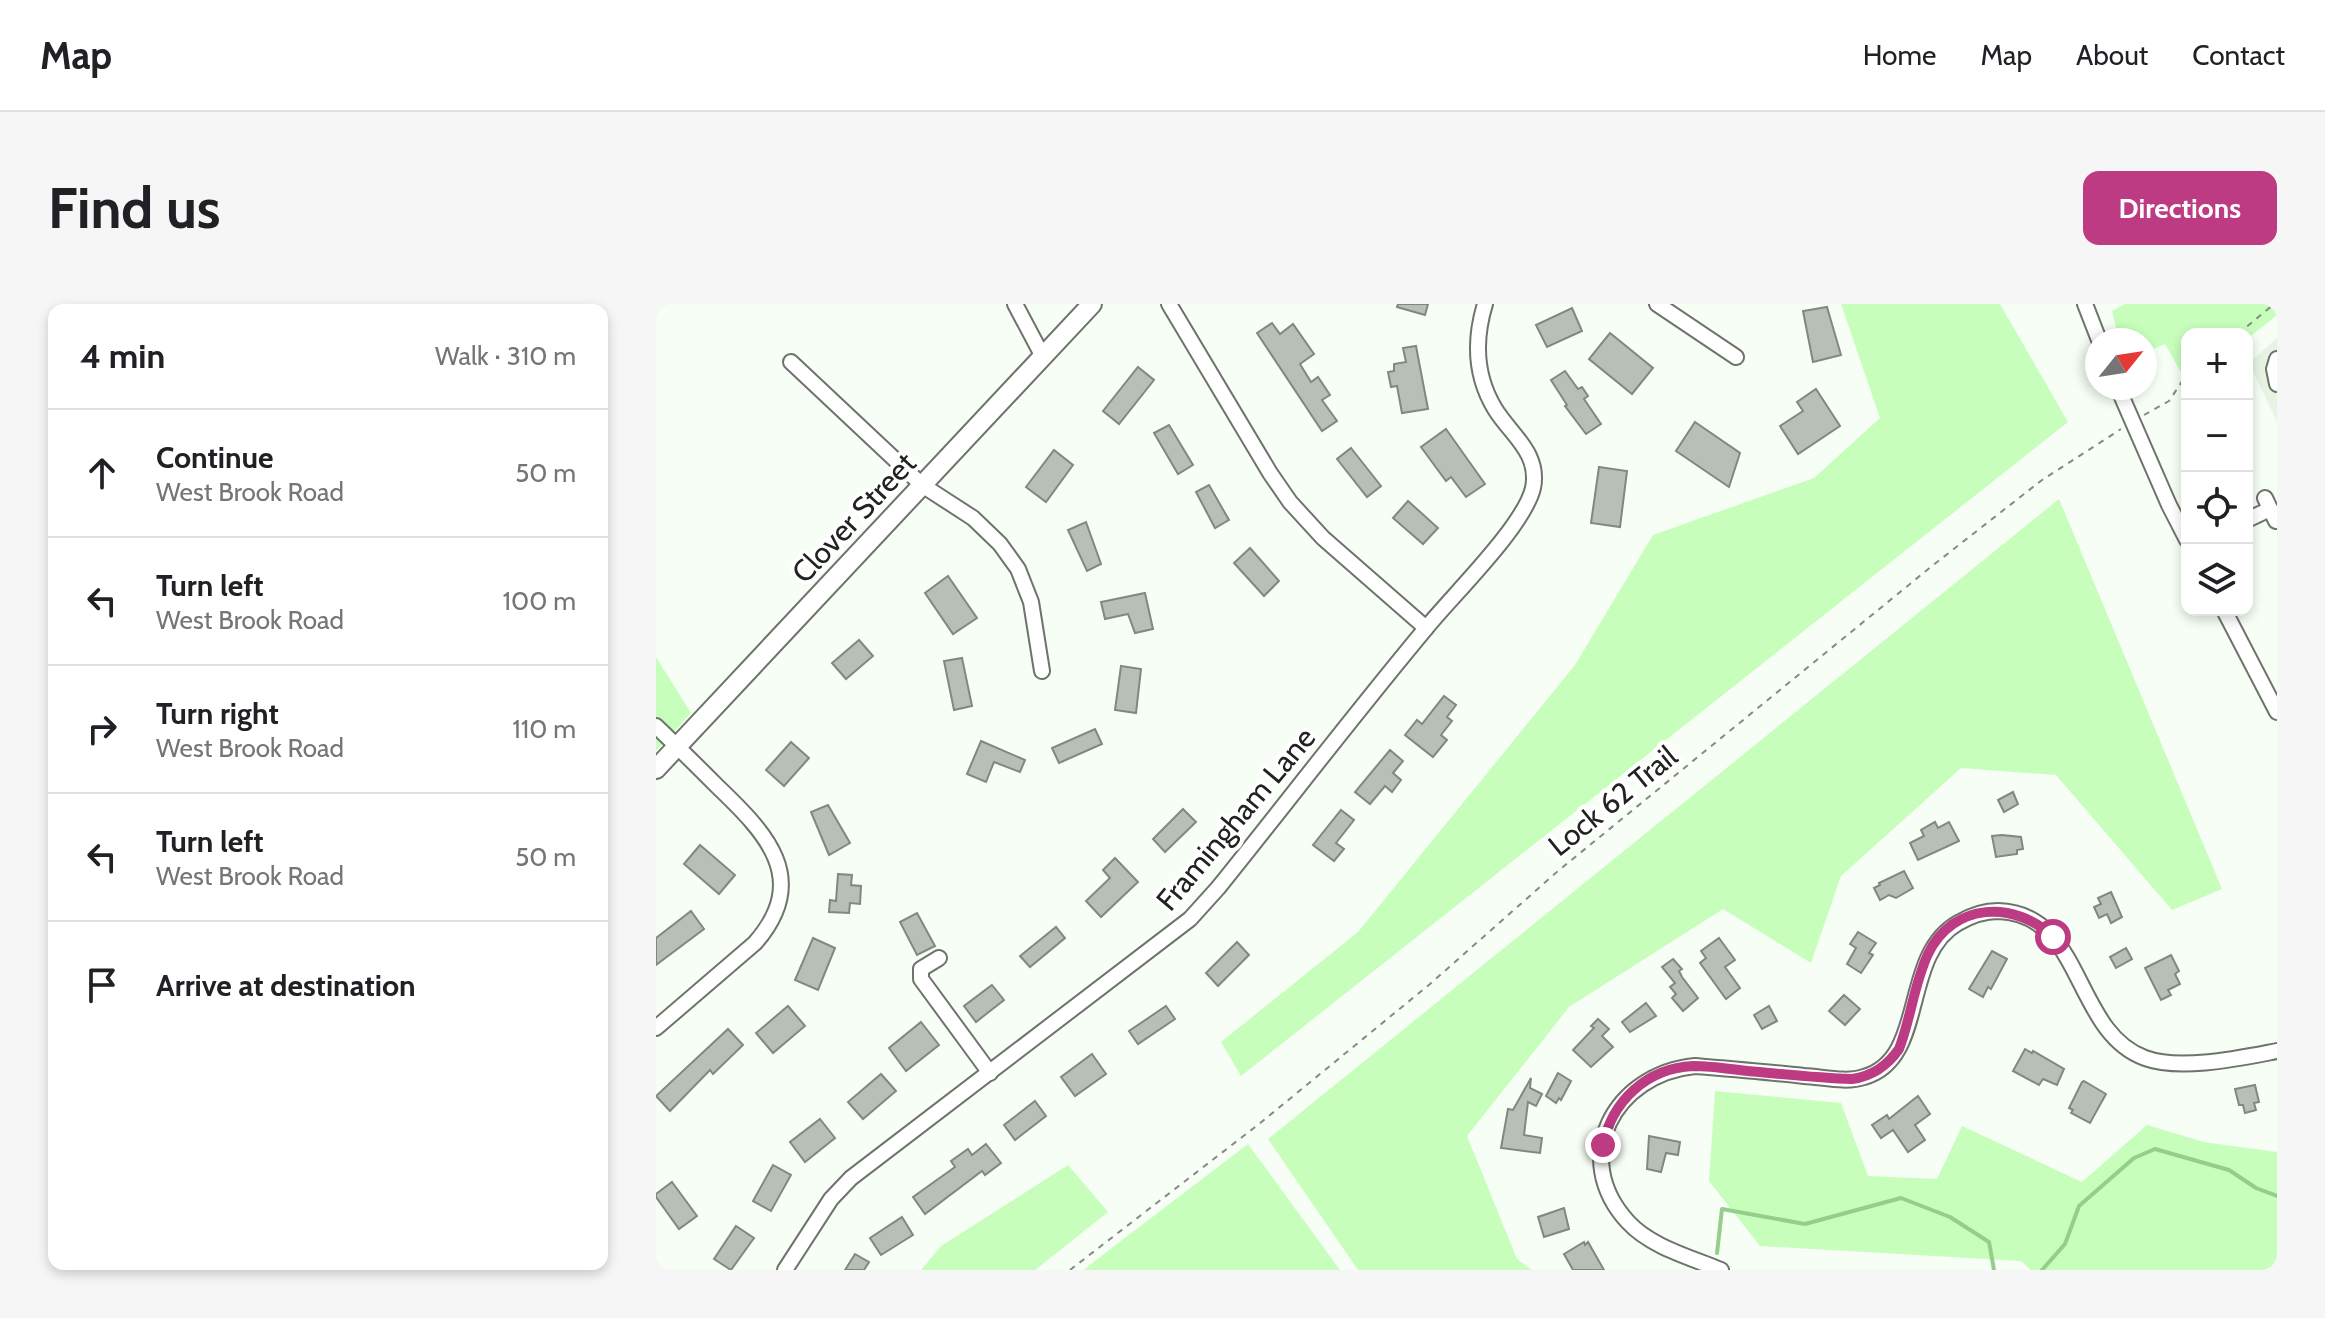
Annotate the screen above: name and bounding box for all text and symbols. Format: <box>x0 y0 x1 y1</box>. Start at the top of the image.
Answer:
text: Map <box>40 32 112 79</box>
text: Home <box>1863 38 1936 72</box>
text: Map <box>1980 38 2032 72</box>
text: About <box>2076 38 2148 72</box>
text: Contact <box>2192 38 2285 72</box>
button: Directions <box>2083 171 2277 245</box>
text: Find us <box>48 174 221 242</box>
north arrow <box>2085 328 2157 400</box>
map controls <box>2181 328 2253 616</box>
button: + <box>2181 328 2253 400</box>
text: 4 min <box>80 335 165 377</box>
text: Walk · 310 m <box>435 340 576 372</box>
button: − <box>2181 400 2253 472</box>
text: Continue <box>156 439 273 476</box>
street label: Clover Street <box>784 445 923 591</box>
icon: ahead <box>80 451 124 495</box>
text: 50 m <box>515 457 576 489</box>
button: locate <box>2181 472 2253 544</box>
text: West Brook Road <box>156 476 344 508</box>
button: layers <box>2181 544 2253 616</box>
text: Turn left <box>156 567 264 604</box>
icon: left <box>80 579 124 623</box>
text: 100 m <box>503 585 576 617</box>
text: West Brook Road <box>156 604 344 636</box>
text: Turn right <box>156 695 279 732</box>
icon: right <box>80 707 124 751</box>
text: 110 m <box>512 713 576 745</box>
street label: Framingham Lane <box>1148 720 1323 918</box>
text: West Brook Road <box>156 732 344 764</box>
street label: Lock 62 Trail <box>1541 737 1685 864</box>
text: Turn left <box>156 823 264 860</box>
icon: left <box>80 835 124 879</box>
text: 50 m <box>515 841 576 873</box>
text: West Brook Road <box>156 860 344 892</box>
route start <box>2035 919 2071 955</box>
icon: arrive <box>80 963 124 1007</box>
text: Arrive at destination <box>156 967 416 1004</box>
route end <box>1585 1127 1621 1163</box>

